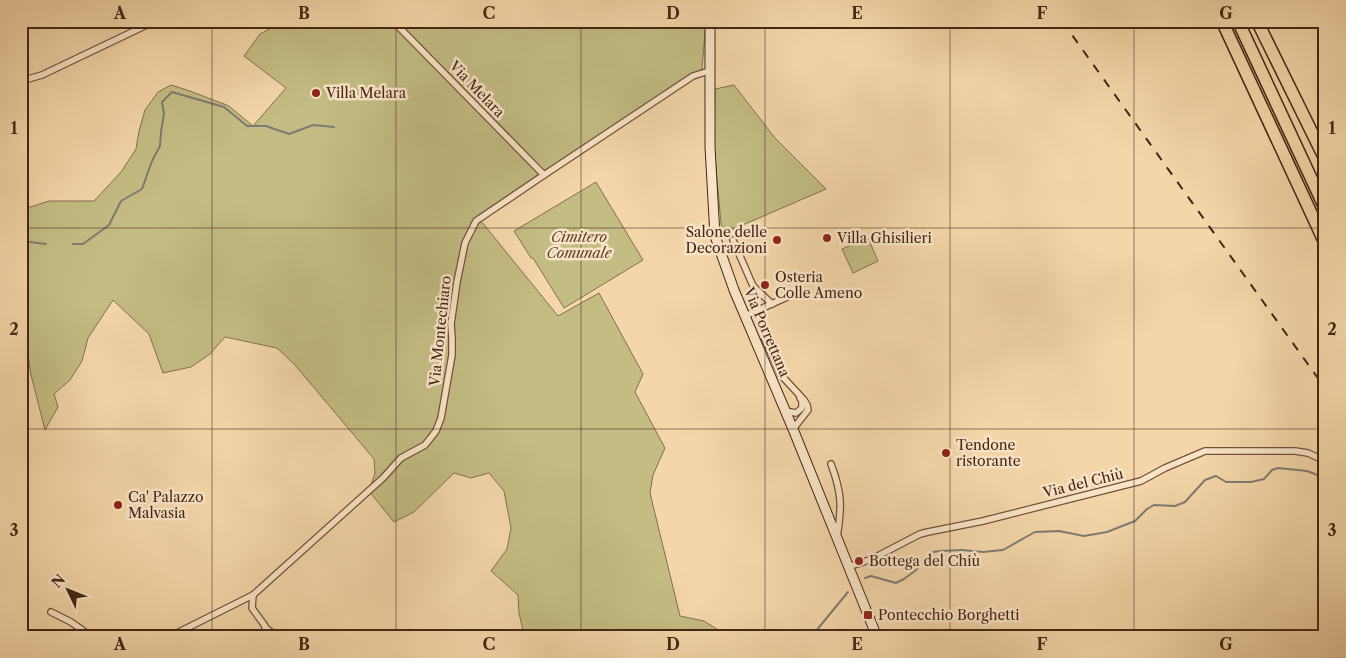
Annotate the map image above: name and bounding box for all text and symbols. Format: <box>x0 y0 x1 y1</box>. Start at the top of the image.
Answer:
text: A <box>113 3 127 23</box>
text: B <box>298 3 310 23</box>
text: C <box>483 3 495 23</box>
text: D <box>666 3 680 23</box>
text: E <box>851 3 863 23</box>
text: F <box>1037 3 1048 23</box>
text: G <box>1219 3 1233 23</box>
street label: Via Melara <box>445 56 509 121</box>
place label: Villa Melara <box>325 84 407 102</box>
marker: Villa Melara <box>310 87 322 99</box>
text: 1 <box>10 118 18 138</box>
text: 1 <box>1328 118 1336 138</box>
place label: Salone delle Decorazioni <box>686 223 767 257</box>
park label: Cimitero Comunale <box>546 228 613 262</box>
place label: Villa Ghisilieri <box>836 229 932 247</box>
marker: Villa Ghisilieri <box>821 232 833 244</box>
marker: Salone delle Decorazioni <box>771 234 783 246</box>
place label: Osteria Colle Ameno <box>775 268 862 302</box>
street label: Via Montechiaro <box>425 275 455 388</box>
marker: Osteria Colle Ameno <box>759 279 771 291</box>
street label: Via Porrettana <box>740 284 794 380</box>
text: 2 <box>9 319 19 339</box>
text: 2 <box>1327 319 1337 339</box>
place label: Tendone ristorante <box>956 436 1021 470</box>
marker: Tendone ristorante <box>940 447 952 459</box>
street label: Via del Chiù <box>1040 464 1125 502</box>
place label: Ca' Palazzo Malvasia <box>128 488 204 522</box>
marker: Ca' Palazzo Malvasia <box>112 499 124 511</box>
text: 3 <box>9 520 19 540</box>
text: 3 <box>1327 520 1337 540</box>
place label: Bottega del Chiù <box>869 552 980 570</box>
marker: Bottega del Chiù <box>853 555 865 567</box>
north arrow <box>42 566 92 616</box>
text: N <box>48 571 69 592</box>
place label: Pontecchio Borghetti <box>878 606 1019 624</box>
marker: Pontecchio Borghetti <box>862 609 874 621</box>
text: A <box>113 634 127 654</box>
text: B <box>298 634 310 654</box>
text: C <box>483 634 495 654</box>
text: D <box>666 634 680 654</box>
text: E <box>851 634 863 654</box>
text: F <box>1037 634 1048 654</box>
text: G <box>1219 634 1233 654</box>

